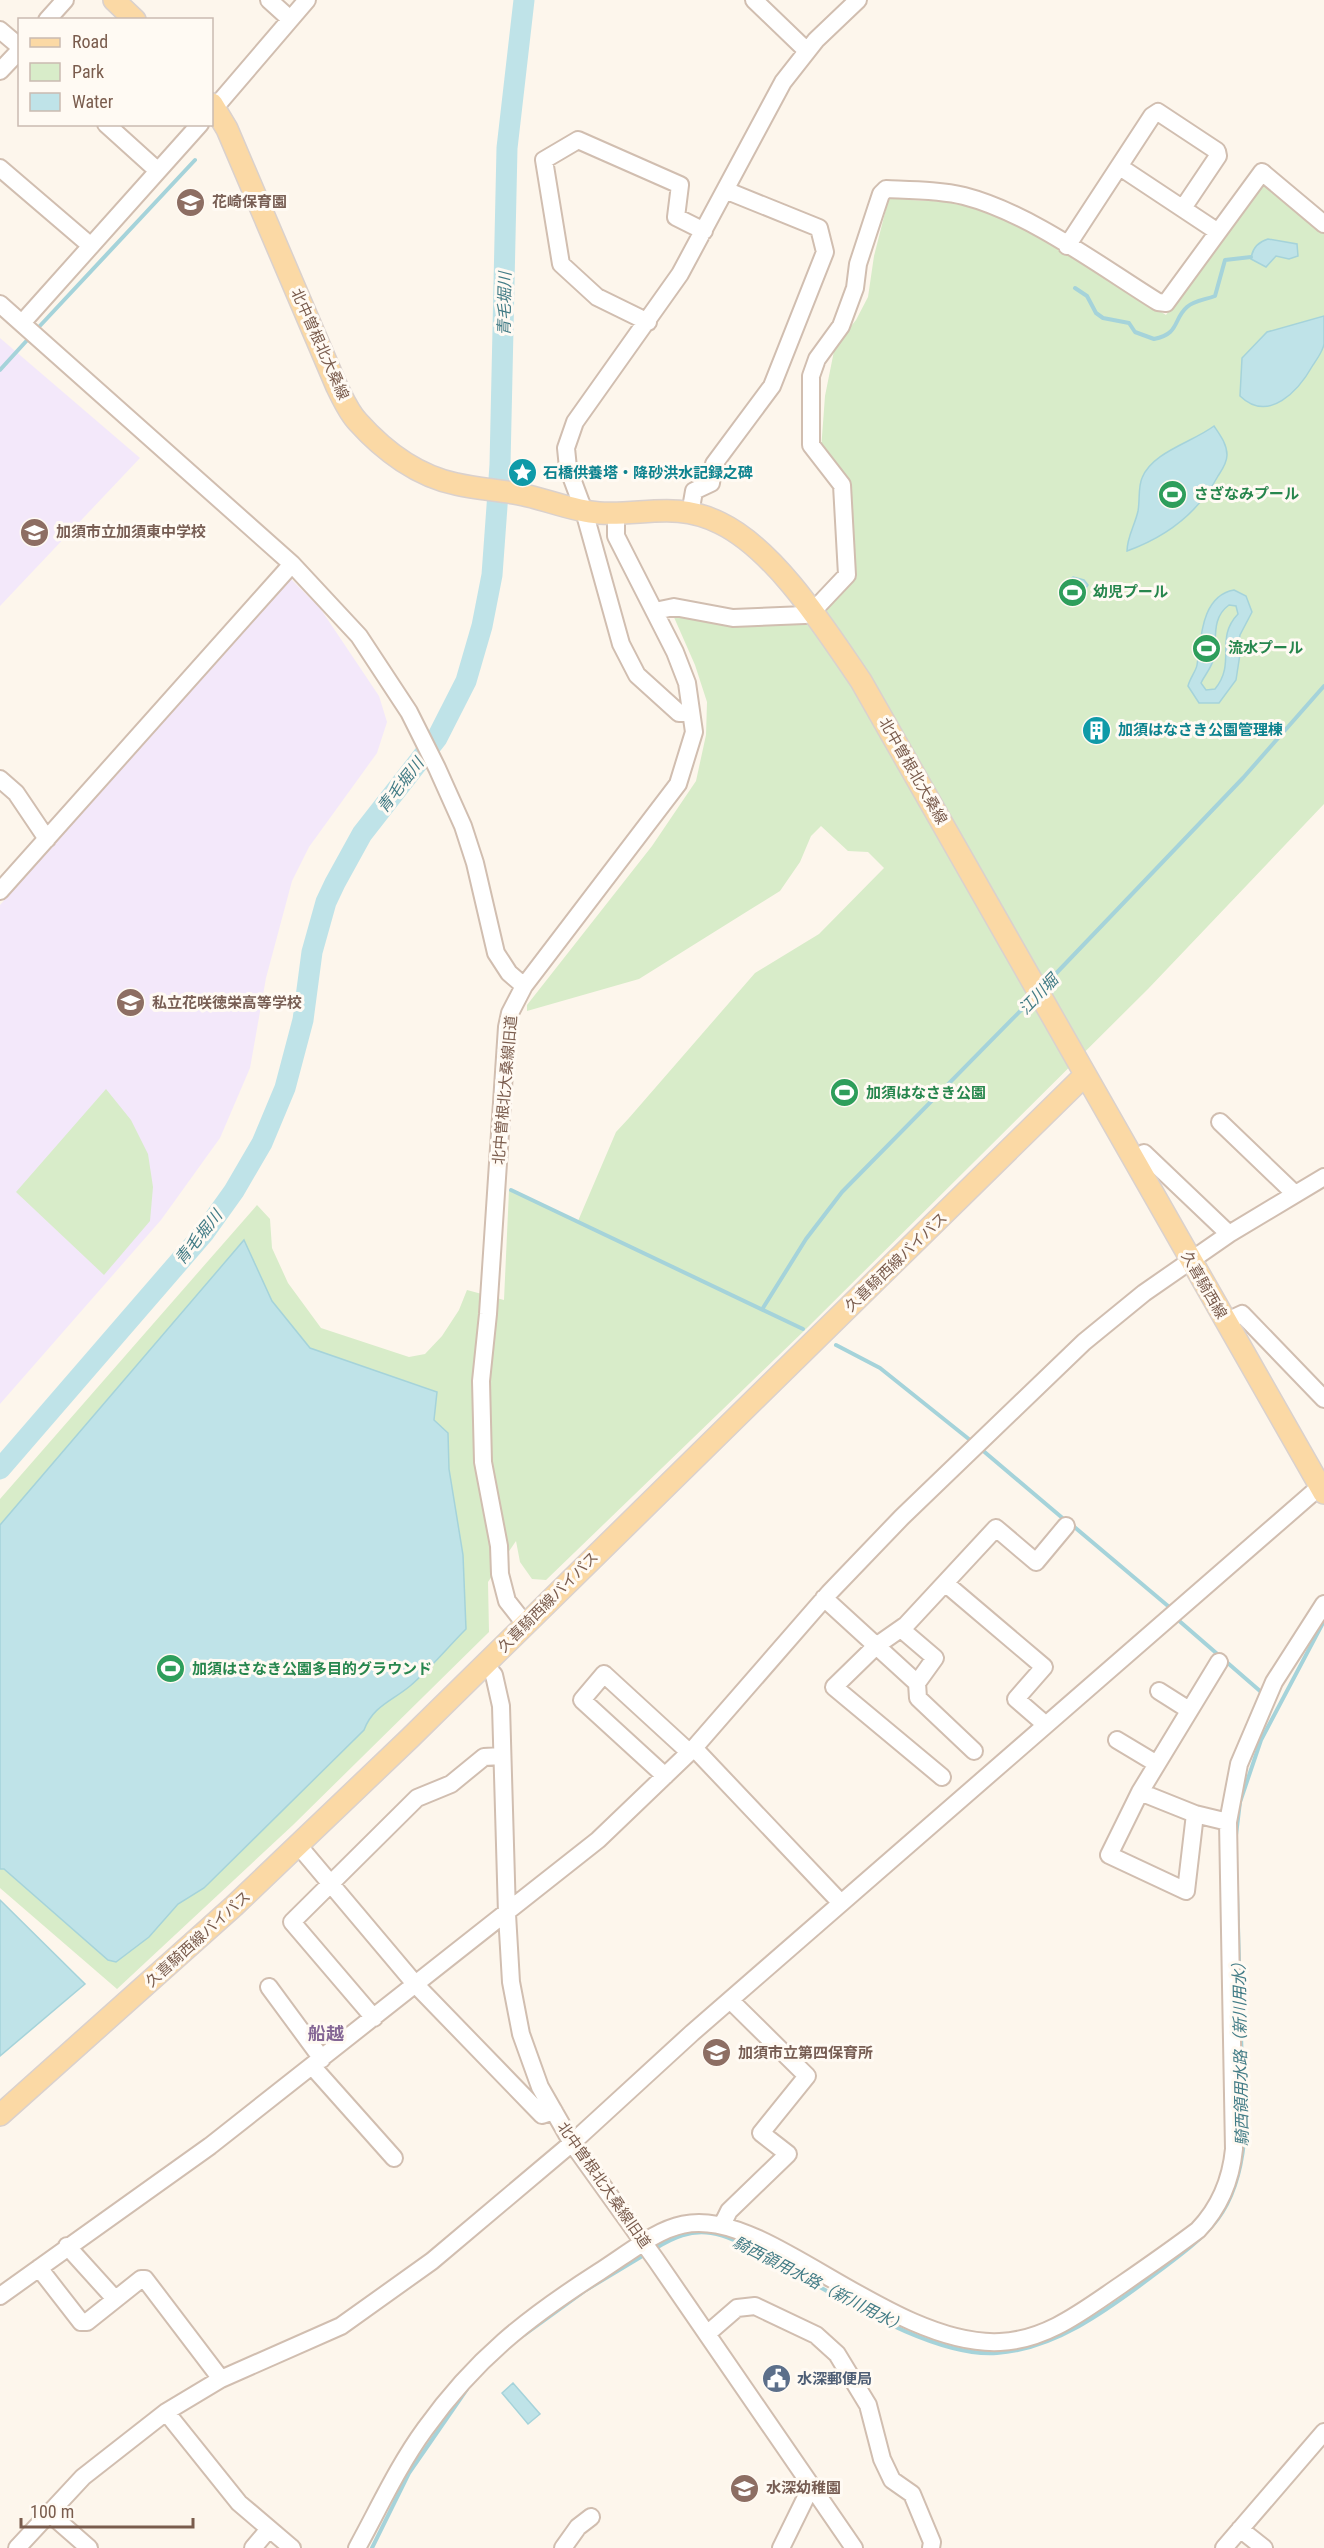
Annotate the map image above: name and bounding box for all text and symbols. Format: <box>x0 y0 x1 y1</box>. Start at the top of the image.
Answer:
legend <box>18 18 213 126</box>
text: Road <box>72 31 108 52</box>
text: Park <box>72 61 104 82</box>
text: Water <box>72 91 114 112</box>
school or university icon: 花崎保育園 <box>175 186 207 218</box>
place label: 花崎保育園 <box>212 193 287 211</box>
water label: 青毛堀川 <box>494 270 515 336</box>
street label: 北中曽根北大桑線 <box>287 286 353 402</box>
place icon: 石橋供養塔・降砂洪水記録之碑 <box>506 457 538 489</box>
place label: 石橋供養塔・降砂洪水記録之碑 <box>543 464 753 482</box>
sports icon: さざなみプール <box>1157 478 1189 510</box>
place label: さざなみプール <box>1194 485 1299 503</box>
school or university icon: 加須市立加須東中学校 <box>19 516 51 548</box>
place label: 加須市立加須東中学校 <box>56 523 206 541</box>
sports icon: 幼児プール <box>1056 576 1088 608</box>
place label: 幼児プール <box>1093 583 1168 601</box>
sports icon: 流水プール <box>1191 632 1223 664</box>
place label: 流水プール <box>1228 639 1303 657</box>
building icon: 加須はなさき公園管理棟 <box>1081 714 1113 746</box>
street label: 北中曽根北大桑線 <box>875 715 951 827</box>
place label: 加須はなさき公園管理棟 <box>1118 721 1283 739</box>
water label: 青毛堀川 <box>373 753 429 816</box>
water label: 江川堀 <box>1015 968 1064 1018</box>
school or university icon: 私立花咲徳栄高等学校 <box>115 987 147 1019</box>
place label: 私立花咲徳栄高等学校 <box>152 994 302 1012</box>
street label: 北中曽根北大桑線旧道 <box>489 1014 521 1166</box>
sports icon: 加須はなさき公園 <box>829 1077 861 1109</box>
place label: 加須はなさき公園 <box>866 1084 986 1102</box>
water label: 青毛堀川 <box>171 1205 227 1268</box>
street label: 久喜騎西線バイパス <box>841 1209 951 1315</box>
street label: 久喜騎西線 <box>1177 1248 1231 1322</box>
street label: 久喜騎西線バイパス <box>494 1548 602 1656</box>
sports icon: 加須はさなき公園多目的グラウンド <box>155 1653 187 1685</box>
place label: 加須はさなき公園多目的グラウンド <box>192 1660 432 1678</box>
street label: 久喜騎西線バイパス <box>142 1887 254 1991</box>
water label: 騎西領用水路（新川用水） <box>1229 1954 1252 2146</box>
district label: 船越 <box>308 2023 344 2044</box>
school or university icon: 加須市立第四保育所 <box>701 2037 733 2069</box>
place label: 加須市立第四保育所 <box>738 2044 873 2062</box>
street label: 北中曽根北大桑線旧道 <box>554 2118 654 2252</box>
water label: 騎西領用水路（新川用水） <box>730 2232 910 2336</box>
public building icon: 水深郵便局 <box>760 2363 792 2395</box>
place label: 水深郵便局 <box>797 2370 872 2388</box>
school or university icon: 水深幼稚園 <box>729 2472 761 2504</box>
place label: 水深幼稚園 <box>766 2479 841 2497</box>
scale bar <box>21 2491 194 2529</box>
text: 100 m <box>30 2501 74 2522</box>

